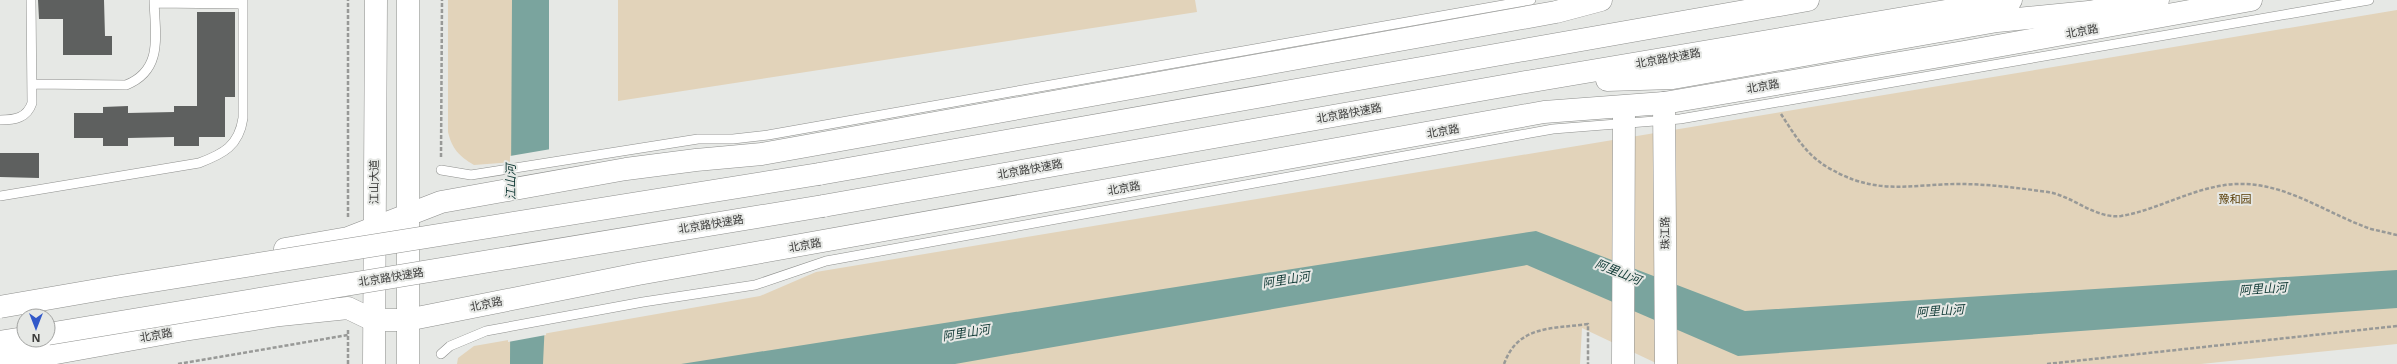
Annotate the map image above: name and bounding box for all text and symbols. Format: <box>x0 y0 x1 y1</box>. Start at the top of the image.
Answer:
street label: 北京路 <box>2064 20 2099 41</box>
street label: 北京路快速路 <box>1634 44 1702 71</box>
street label: 北京路 <box>1745 75 1780 96</box>
street label: 北京路快速路 <box>1315 99 1383 126</box>
street label: 北京路 <box>1425 120 1460 141</box>
street label: 北京路快速路 <box>996 155 1064 182</box>
street label: 江山大道 <box>366 160 381 204</box>
water label: 江山河 <box>502 162 519 200</box>
street label: 北京路 <box>1106 177 1141 198</box>
park label: 豫和园 <box>2219 191 2252 206</box>
street label: 北京路快速路 <box>677 211 745 236</box>
street label: 珠江路 <box>1657 216 1672 250</box>
street label: 北京路 <box>787 234 822 255</box>
water label: 阿里山河 <box>1593 255 1645 289</box>
street label: 北京路快速路 <box>357 264 425 289</box>
water label: 阿里山河 <box>1261 267 1313 292</box>
water label: 阿里山河 <box>2238 278 2289 299</box>
street label: 北京路 <box>468 293 504 314</box>
water label: 阿里山河 <box>1915 300 1966 321</box>
north arrow <box>16 308 56 348</box>
water label: 阿里山河 <box>941 320 993 345</box>
street label: 北京路 <box>138 324 173 345</box>
text: N <box>32 331 40 346</box>

